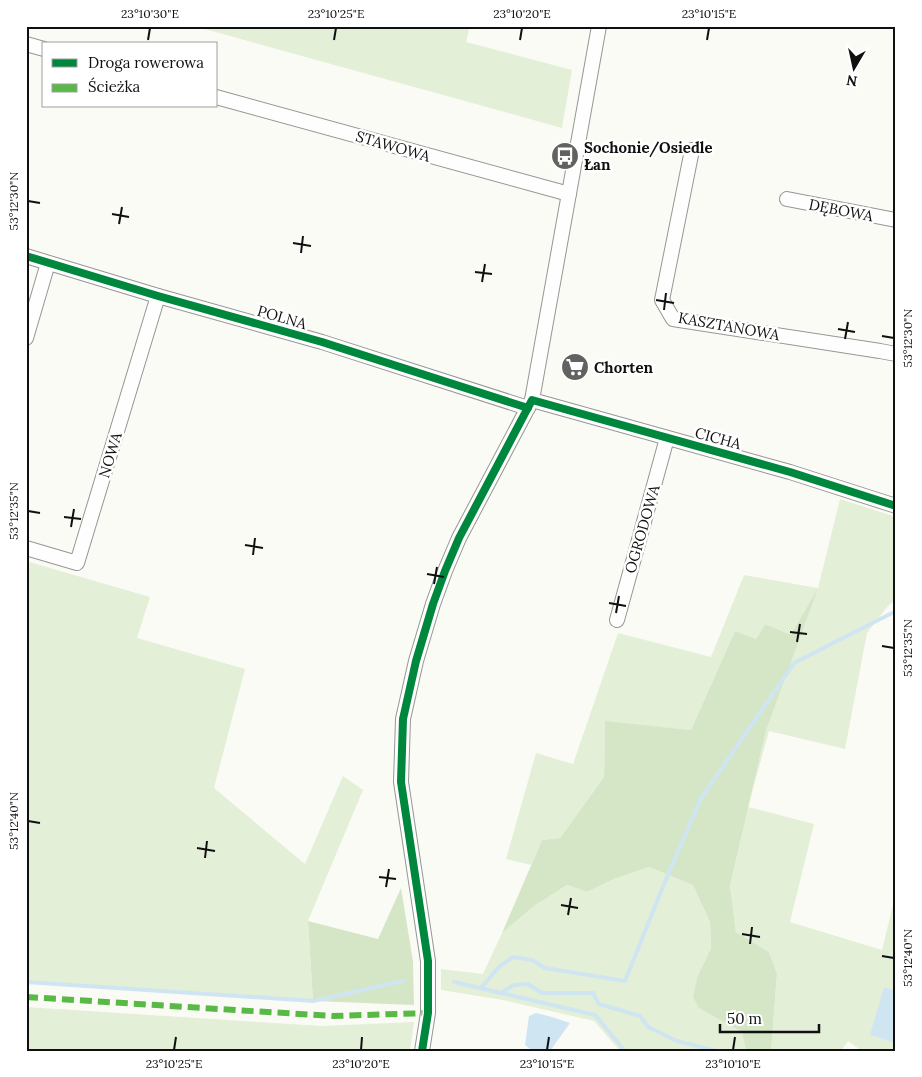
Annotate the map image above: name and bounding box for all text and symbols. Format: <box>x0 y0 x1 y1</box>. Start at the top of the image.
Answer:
text: 23°10'30"E <box>121 6 179 21</box>
text: 23°10'25"E <box>308 6 364 21</box>
text: 23°10'20"E <box>493 6 551 21</box>
text: 23°10'15"E <box>682 6 736 21</box>
legend <box>42 42 218 108</box>
north arrow <box>830 42 880 92</box>
text: Droga rowerowa <box>88 53 204 72</box>
text: N <box>845 71 859 91</box>
text: Ścieżka <box>88 77 141 96</box>
street label: STAWOWA <box>354 126 433 166</box>
place label: Sochonie/Osiedle Łan <box>584 138 713 174</box>
bus stop icon: Sochonie/Osiedle Łan <box>550 141 580 171</box>
text: 53°12'30"N <box>6 172 21 230</box>
street label: DĘBOWA <box>807 194 875 226</box>
street label: POLNA <box>255 301 309 333</box>
street label: KASZTANOWA <box>677 308 782 344</box>
text: 53°12'30"N <box>900 309 915 367</box>
supermarket icon: Chorten <box>560 352 590 382</box>
place label: Chorten <box>594 358 654 377</box>
street label: CICHA <box>693 423 744 453</box>
street label: NOWA <box>94 429 126 480</box>
text: 53°12'35"N <box>6 482 21 540</box>
street label: OGRODOWA <box>620 482 664 575</box>
text: 53°12'35"N <box>900 619 915 677</box>
text: 53°12'40"N <box>6 792 21 850</box>
text: 53°12'40"N <box>900 929 915 987</box>
scale bar <box>720 1002 818 1034</box>
text: 50 m <box>727 1009 762 1028</box>
text: 23°10'25"E <box>146 1056 202 1071</box>
text: 23°10'20"E <box>332 1056 390 1071</box>
text: 23°10'15"E <box>520 1056 574 1071</box>
text: 23°10'10"E <box>705 1056 761 1071</box>

